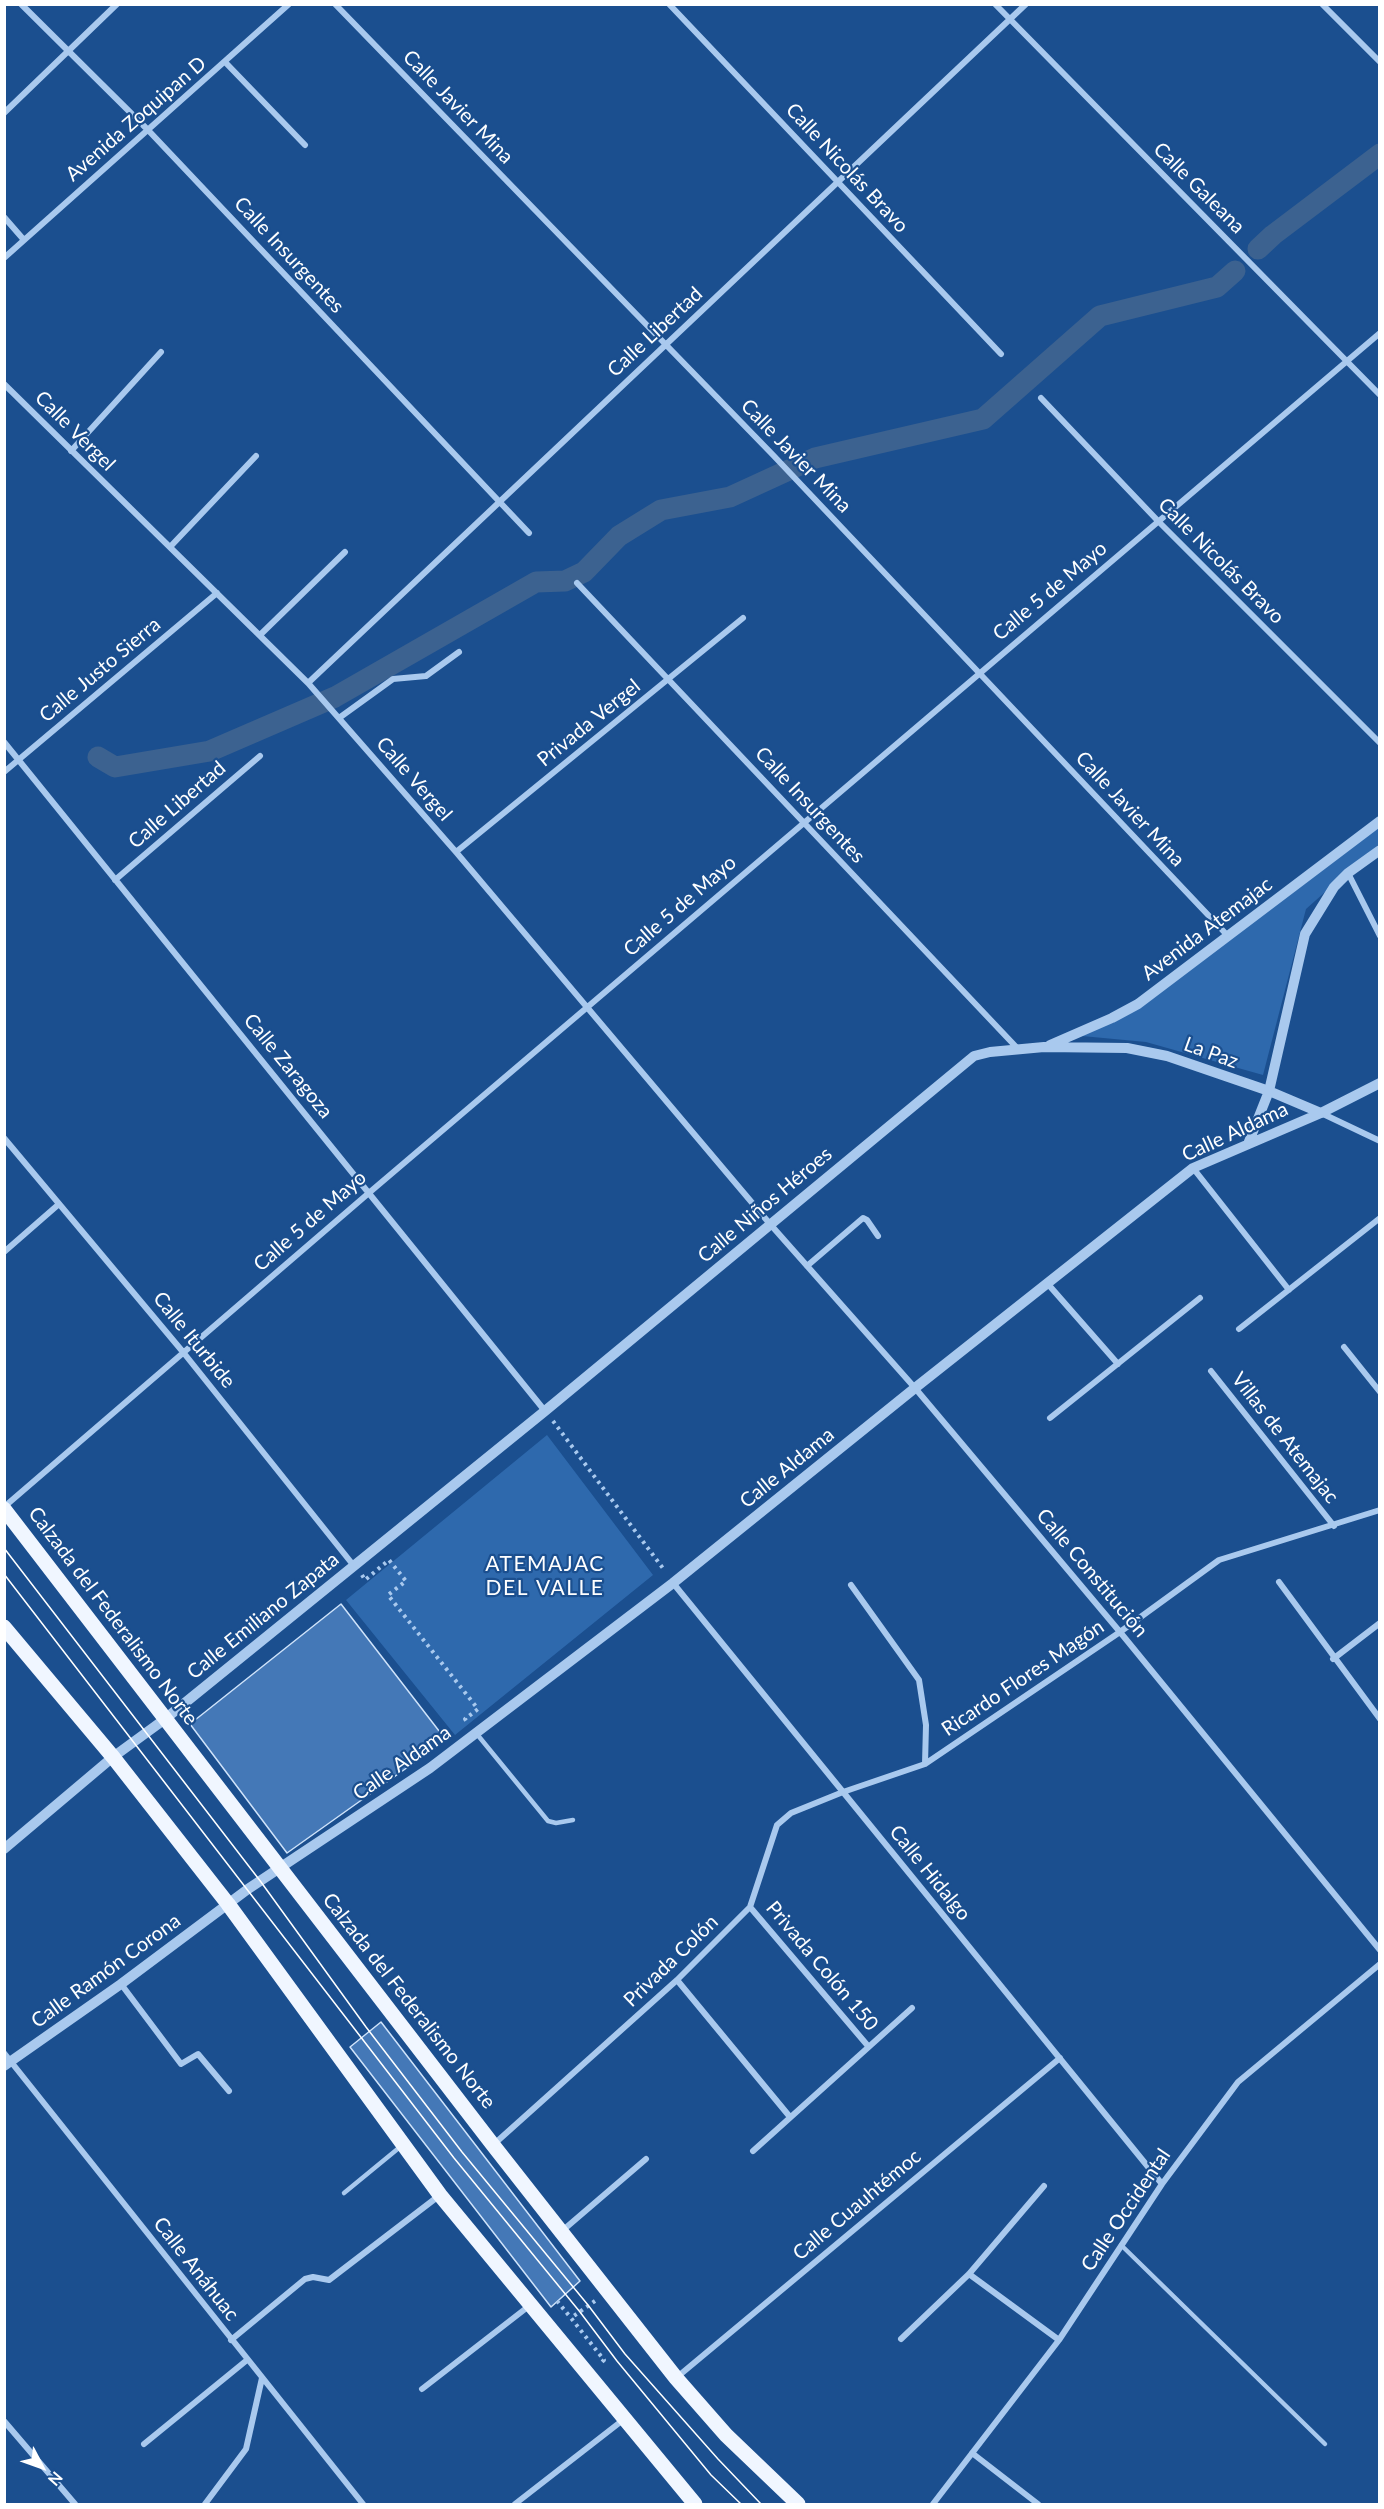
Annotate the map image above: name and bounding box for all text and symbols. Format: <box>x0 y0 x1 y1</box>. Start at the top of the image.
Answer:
street label: Calle Javier Mina <box>398 45 518 169</box>
street label: Avenida Zoquipan D <box>61 51 211 187</box>
street label: Calle Nicolás Bravo <box>781 98 913 238</box>
street label: Calle Galeana <box>1148 137 1250 239</box>
street label: Calle Insurgentes <box>229 192 349 318</box>
street label: Calle Libertad <box>603 282 707 382</box>
street label: Calle Vergel <box>30 386 120 476</box>
street label: Calle Javier Mina <box>736 394 856 518</box>
street label: Calle Nicolás Bravo <box>1153 493 1289 629</box>
street label: Calle 5 de Mayo <box>988 536 1112 646</box>
street label: Calle Justo Sierra <box>35 612 165 728</box>
street label: Privada Vergel <box>533 674 645 772</box>
street label: Calle Vergel <box>371 732 457 826</box>
street label: Calle Insurgentes <box>750 742 870 868</box>
street label: Calle Javier Mina <box>1071 746 1189 872</box>
street label: Calle Libertad <box>124 756 230 854</box>
street label: Calle 5 de Mayo <box>619 851 741 961</box>
street label: Avenida Atemajac <box>1137 872 1277 986</box>
street label: Calle Zaragoza <box>238 1009 338 1123</box>
street label: La Paz <box>1181 1032 1241 1074</box>
street label: Calle Aldama <box>1178 1097 1292 1167</box>
street label: Calle Niños Héroes <box>693 1142 837 1268</box>
street label: Calle 5 de Mayo <box>249 1166 371 1276</box>
street label: Calle Iturbide <box>148 1287 240 1393</box>
street label: Villas de Atemajac <box>1226 1368 1344 1508</box>
street label: Calle Aldama <box>735 1423 839 1513</box>
street label: Calzada del Federalismo Norte <box>23 1502 203 1730</box>
street label: Calle Constitución <box>1031 1504 1153 1642</box>
street label: Calle Emiliano Zapata <box>182 1547 344 1685</box>
district label: ATEMAJAC DEL VALLE <box>485 1551 605 1601</box>
street label: Ricardo Flores Magón <box>937 1615 1109 1741</box>
street label: Calle Aldama <box>348 1720 456 1806</box>
street label: Calle Hidalgo <box>884 1820 976 1926</box>
street label: Calzada del Federalismo Norte <box>317 1888 501 2114</box>
street label: Privada Colón 150 <box>761 1896 883 2036</box>
street label: Calle Ramón Corona <box>27 1909 185 2033</box>
street label: Privada Colón <box>619 1910 723 2012</box>
street label: Calle Cuauhtémoc <box>788 2144 926 2266</box>
street label: Calle Occidental <box>1076 2144 1176 2276</box>
street label: Calle Anáhuac <box>148 2212 244 2326</box>
north arrow <box>12 2437 72 2497</box>
text: N <box>45 2468 67 2490</box>

